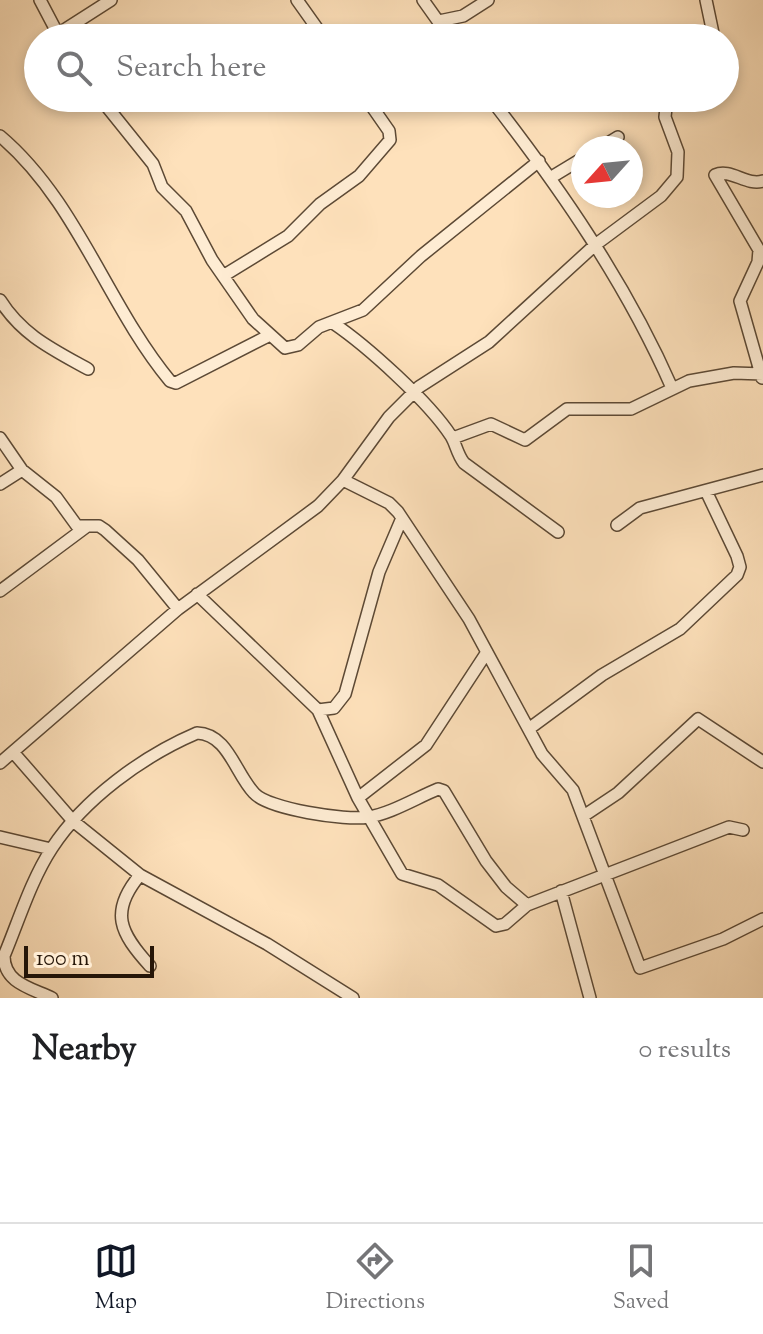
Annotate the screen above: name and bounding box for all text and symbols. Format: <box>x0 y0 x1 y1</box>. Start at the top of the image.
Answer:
search box <box>24 24 739 112</box>
icon: search <box>52 46 96 90</box>
text: Search here <box>116 47 266 90</box>
north arrow <box>571 136 643 208</box>
scale bar <box>24 942 154 978</box>
text: 100 m <box>36 944 89 976</box>
text: Nearby <box>32 1026 137 1075</box>
text: 0 results <box>639 1032 731 1069</box>
tab: Map <box>94 1239 138 1319</box>
tab: Directions <box>326 1239 425 1319</box>
tab: Saved <box>613 1239 669 1319</box>

